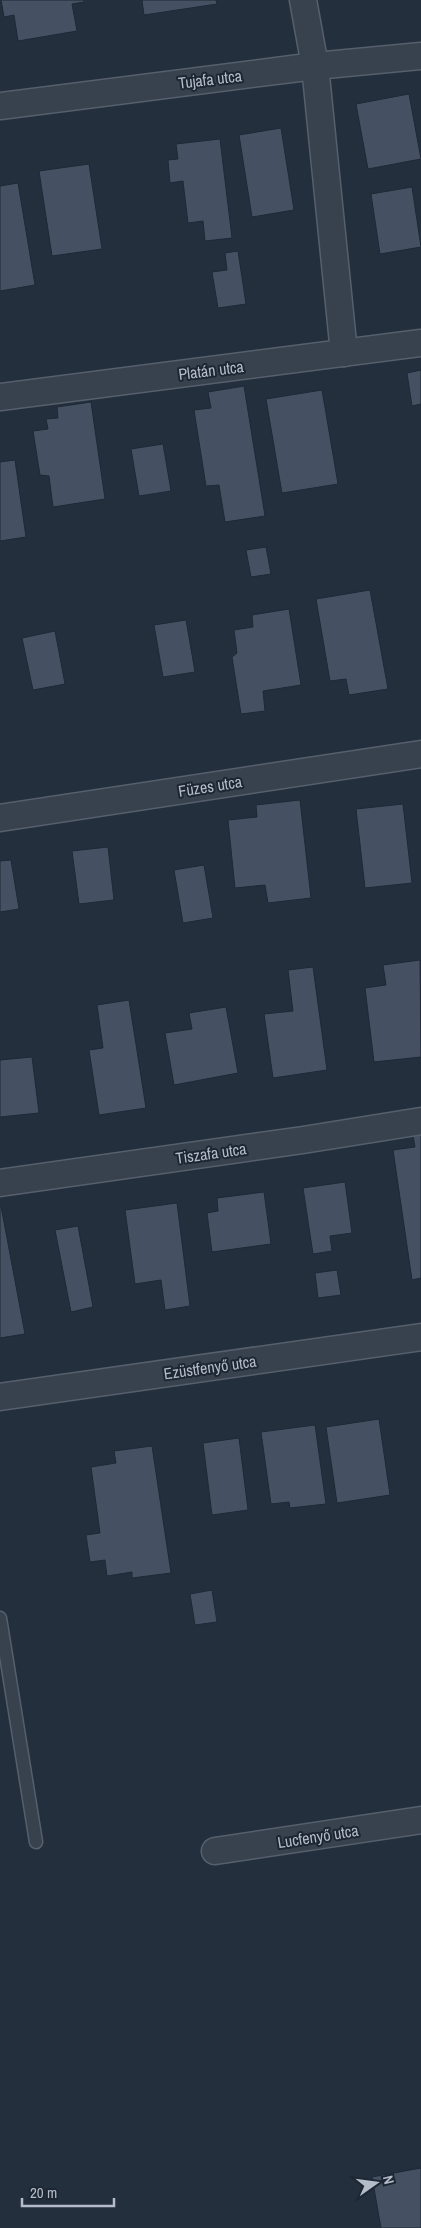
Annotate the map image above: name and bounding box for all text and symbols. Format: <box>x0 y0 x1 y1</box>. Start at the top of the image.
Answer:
street label: Tujafa utca <box>177 64 244 94</box>
street label: Platán utca <box>177 355 246 385</box>
street label: Füzes utca <box>177 770 244 802</box>
street label: Tiszafa utca <box>174 1137 248 1169</box>
street label: Ezüstfenyő utca <box>162 1350 258 1384</box>
street label: Lucfenyő utca <box>276 1819 361 1853</box>
north arrow <box>351 2158 401 2208</box>
text: N <box>379 2174 398 2186</box>
scale bar <box>22 2176 115 2208</box>
text: 20 m <box>30 2182 57 2203</box>

